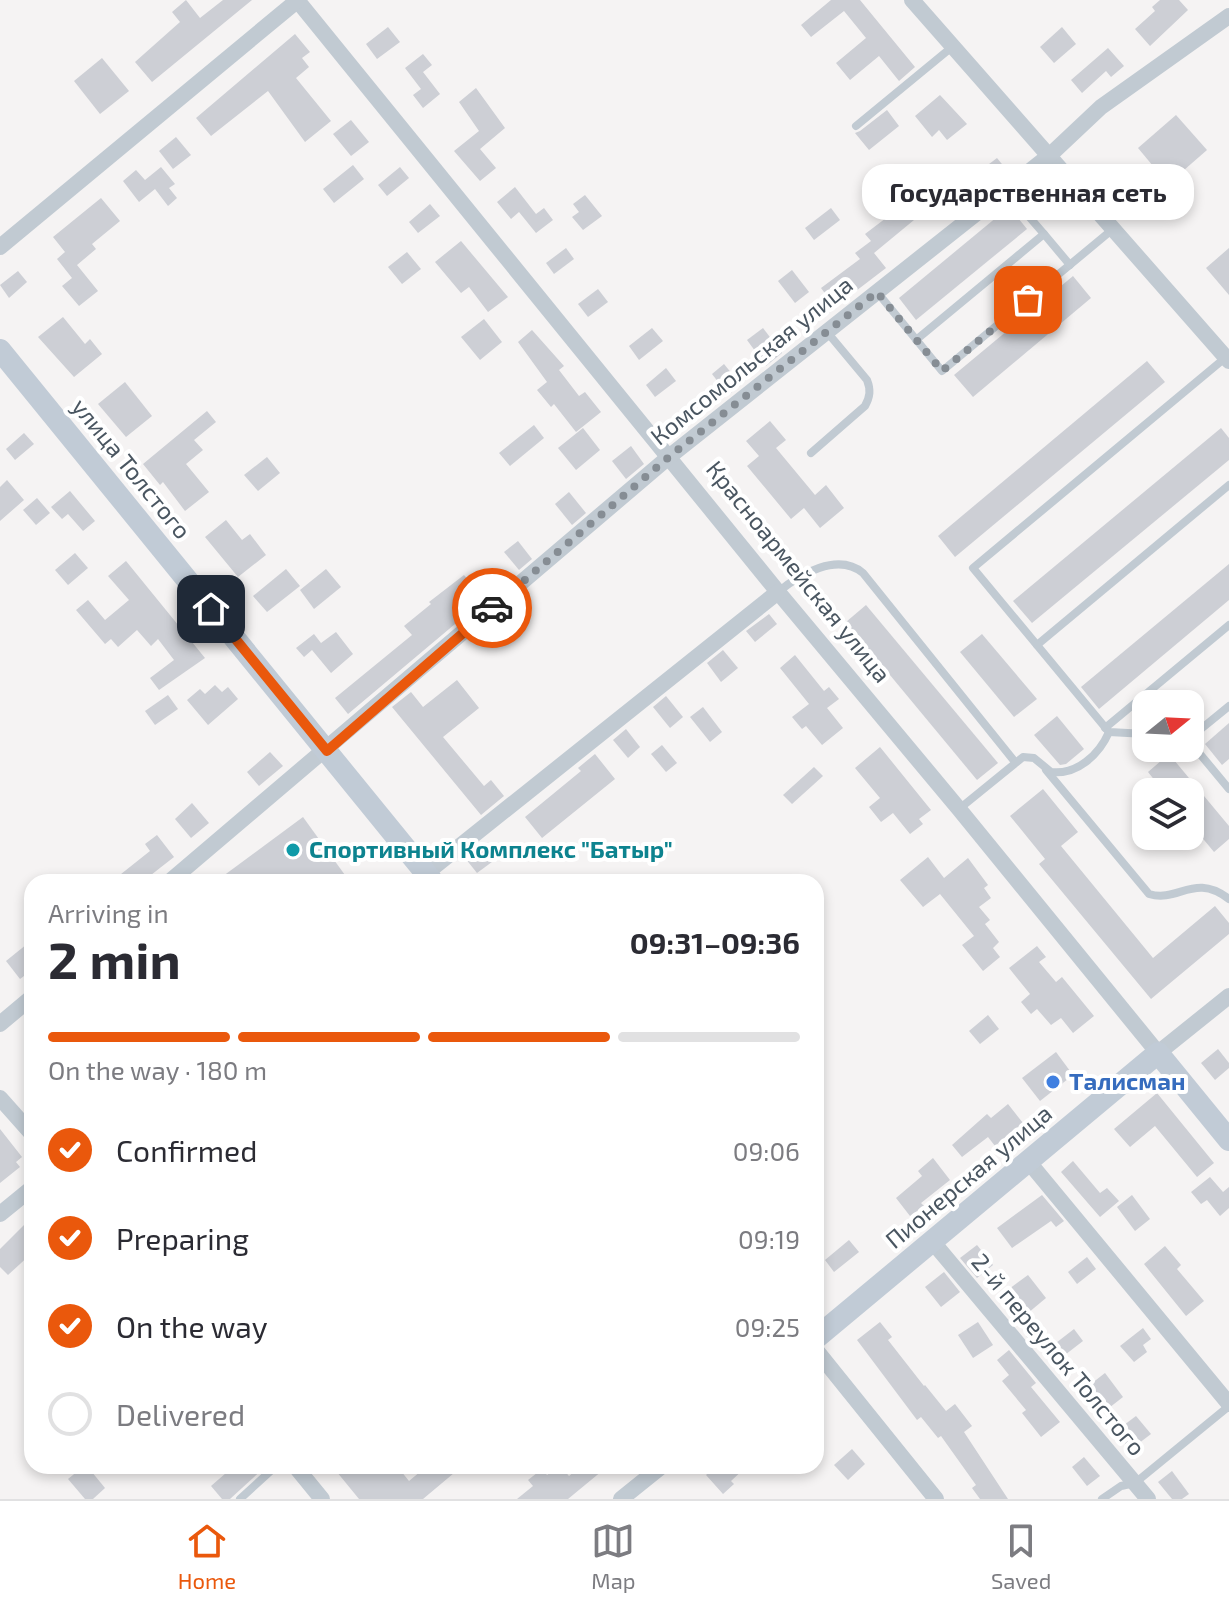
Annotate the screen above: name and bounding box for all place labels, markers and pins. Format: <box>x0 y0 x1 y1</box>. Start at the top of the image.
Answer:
callout: Государственная сеть <box>862 164 1194 220</box>
pin <box>994 266 1062 334</box>
pin <box>177 575 245 643</box>
place label: Спортивный Комплекс "Батыр" <box>309 834 673 863</box>
marker: Спортивный Комплекс "Батыр" <box>284 841 302 859</box>
place label: Талисман <box>1069 1066 1185 1095</box>
marker: Талисман <box>1044 1073 1062 1091</box>

